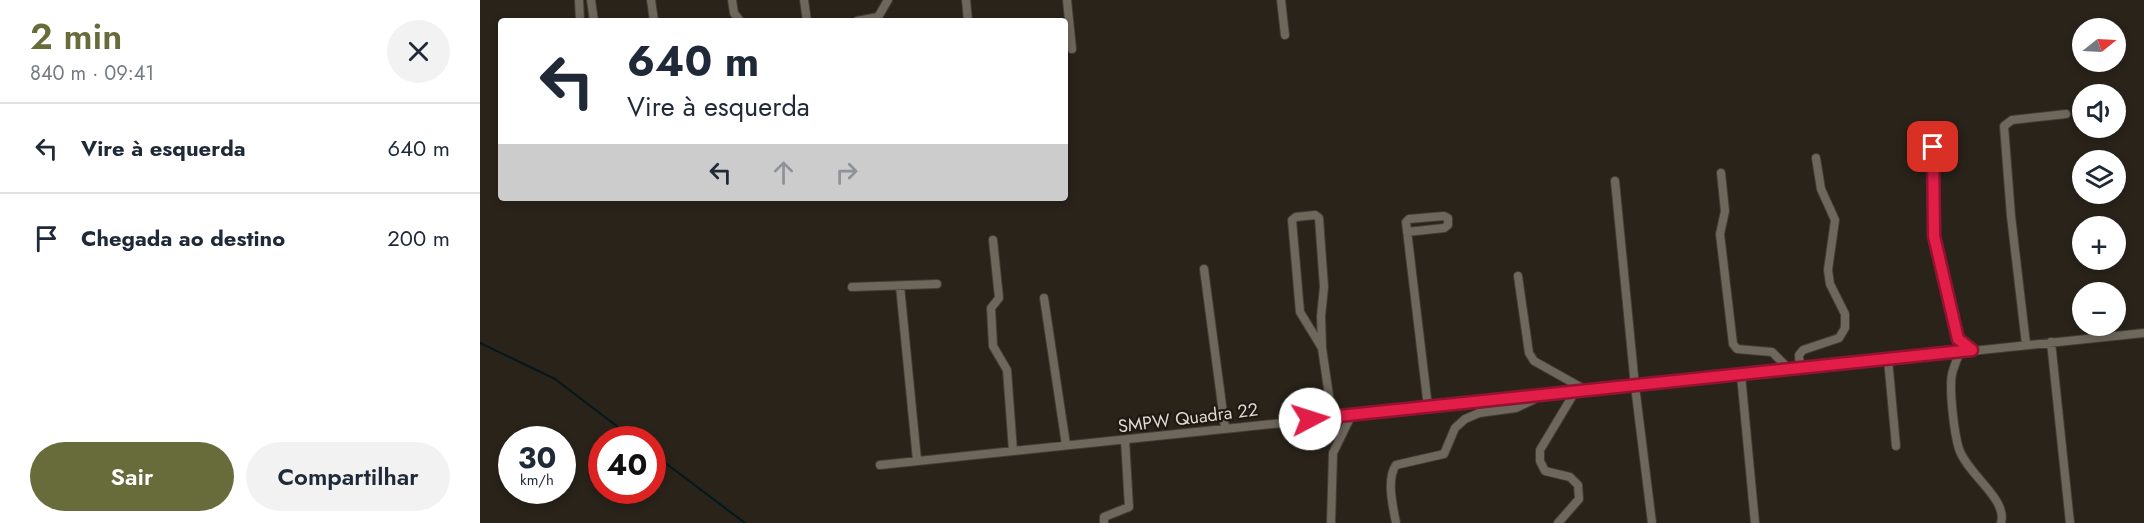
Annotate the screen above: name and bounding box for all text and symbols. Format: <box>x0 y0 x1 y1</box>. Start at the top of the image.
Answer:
text: 2 min <box>30 10 122 62</box>
north arrow <box>2072 18 2126 72</box>
map controls <box>2072 18 2126 336</box>
button: close <box>387 20 450 83</box>
text: 640 m <box>627 31 759 92</box>
icon: left <box>528 42 606 120</box>
text: 840 m · 09:41 <box>30 59 154 88</box>
button: sound <box>2072 84 2126 138</box>
text: Vire à esquerda <box>627 87 810 126</box>
pin <box>1907 121 1958 172</box>
icon: arrive <box>1916 130 1949 163</box>
icon: left <box>30 132 63 165</box>
text: Vire à esquerda <box>81 132 246 164</box>
text: 640 m <box>388 132 450 164</box>
button: layers <box>2072 150 2126 204</box>
icon: left <box>704 156 737 189</box>
icon: ahead <box>767 156 800 189</box>
icon: right <box>830 156 863 189</box>
button: + <box>2072 216 2126 270</box>
icon: arrive <box>30 222 63 255</box>
text: Chegada ao destino <box>81 222 285 254</box>
text: 200 m <box>387 222 450 254</box>
button: − <box>2072 282 2126 336</box>
position arrow <box>1278 387 1342 451</box>
street label: SMPW Quadra 22 <box>1117 397 1259 439</box>
speed limit sign: 40 <box>588 426 666 504</box>
text: 30 <box>518 436 556 479</box>
button: Sair <box>30 442 234 511</box>
button: Compartilhar <box>246 442 450 511</box>
text: km/h <box>520 469 554 491</box>

